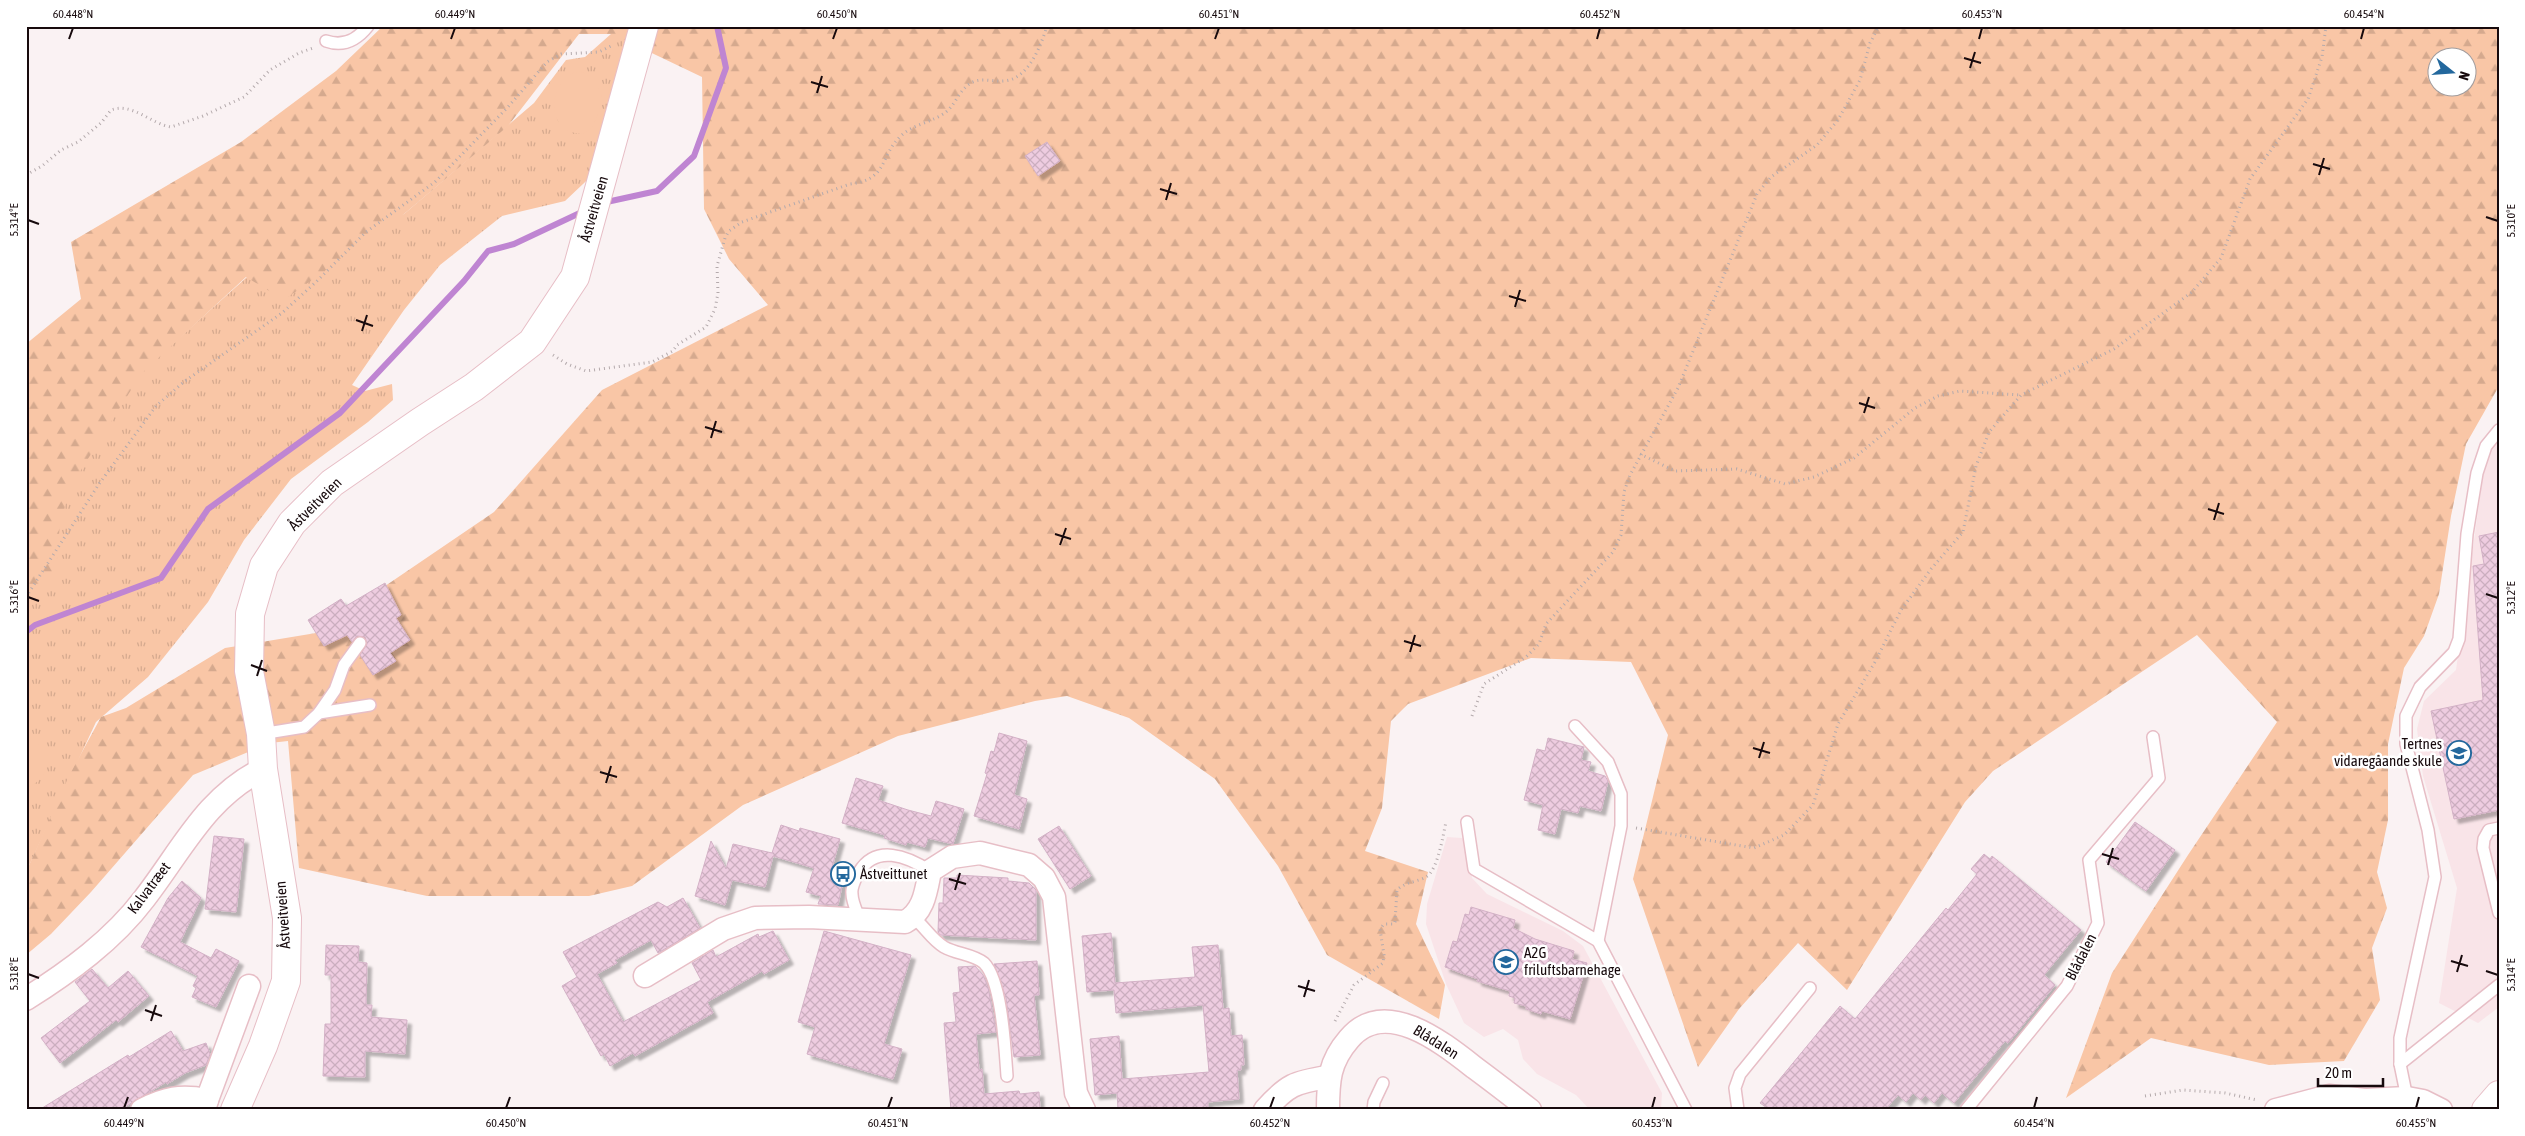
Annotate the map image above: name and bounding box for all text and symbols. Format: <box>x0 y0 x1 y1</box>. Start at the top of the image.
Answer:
text: 60.448°N <box>53 7 93 21</box>
text: 60.449°N <box>435 7 475 21</box>
text: 60.450°N <box>817 7 857 21</box>
text: 60.451°N <box>1199 7 1239 21</box>
text: 60.452°N <box>1580 7 1620 21</box>
text: 60.453°N <box>1962 7 2002 21</box>
text: 60.454°N <box>2344 7 2384 21</box>
north arrow <box>2428 48 2478 98</box>
text: N <box>2456 70 2473 82</box>
street label: Åstveitveien <box>576 174 611 244</box>
text: 5.314°E <box>7 203 21 237</box>
text: 5.310°E <box>2504 204 2518 238</box>
street label: Åstveitveien <box>285 474 345 534</box>
text: 5.316°E <box>7 580 21 614</box>
text: 5.312°E <box>2504 581 2518 615</box>
place label: Tertnes vidaregåande skule <box>2334 735 2442 769</box>
school or university icon: Tertnes vidaregåande skule <box>2446 740 2472 766</box>
street label: Kalvatræet <box>124 859 173 917</box>
bus stop icon: Åstveittunet <box>830 861 856 887</box>
place label: Åstveittunet <box>860 865 928 882</box>
street label: Åstveitveien <box>272 881 293 950</box>
street label: Blådalen <box>2062 931 2099 983</box>
place label: A2G friluftsbarnehage <box>1524 944 1621 978</box>
school or university icon: A2G friluftsbarnehage <box>1493 949 1519 975</box>
text: 5.318°E <box>7 957 21 991</box>
text: 5.314°E <box>2504 958 2518 992</box>
street label: Blådalen <box>1411 1021 1462 1062</box>
scale bar <box>2318 1056 2382 1088</box>
text: 20 m <box>2325 1064 2352 1081</box>
text: 60.449°N <box>104 1116 144 1130</box>
text: 60.450°N <box>486 1116 526 1130</box>
text: 60.451°N <box>868 1116 908 1130</box>
text: 60.452°N <box>1250 1116 1290 1130</box>
text: 60.453°N <box>1632 1116 1672 1130</box>
text: 60.454°N <box>2014 1116 2054 1130</box>
text: 60.455°N <box>2396 1116 2436 1130</box>

